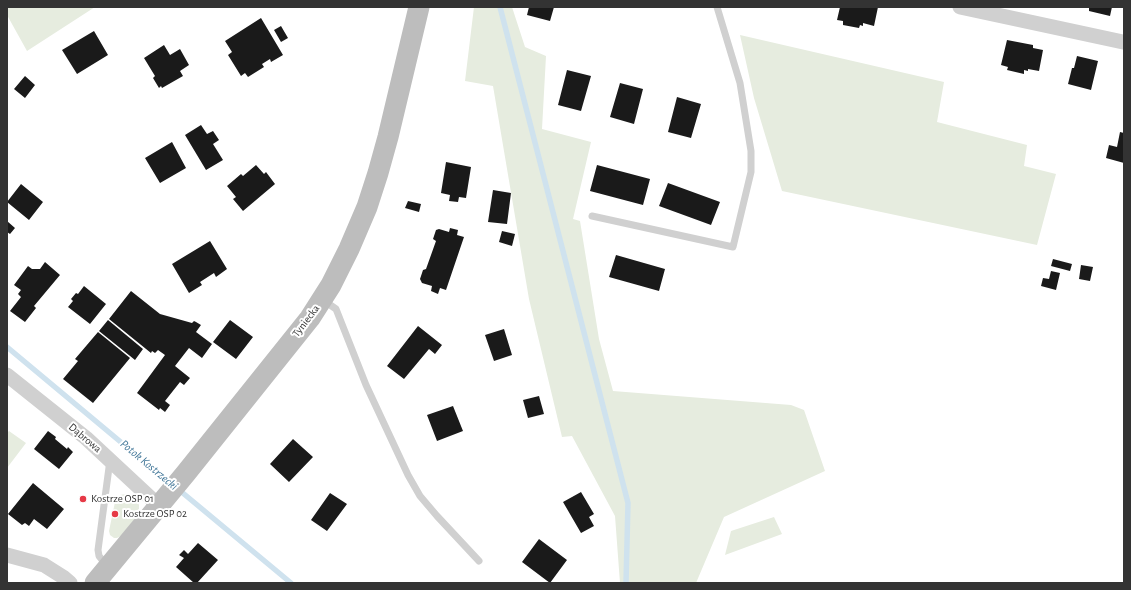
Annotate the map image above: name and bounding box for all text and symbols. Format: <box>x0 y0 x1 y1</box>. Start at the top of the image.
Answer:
street label: Tyniecka <box>290 302 322 340</box>
street label: Dąbrowa <box>66 420 104 456</box>
water label: Potok Kostrzecki <box>117 437 181 493</box>
place label: Kostrze OSP 01 <box>91 492 154 506</box>
marker: Kostrze OSP 01 <box>78 494 88 504</box>
place label: Kostrze OSP 02 <box>123 507 187 521</box>
marker: Kostrze OSP 02 <box>110 509 120 519</box>

